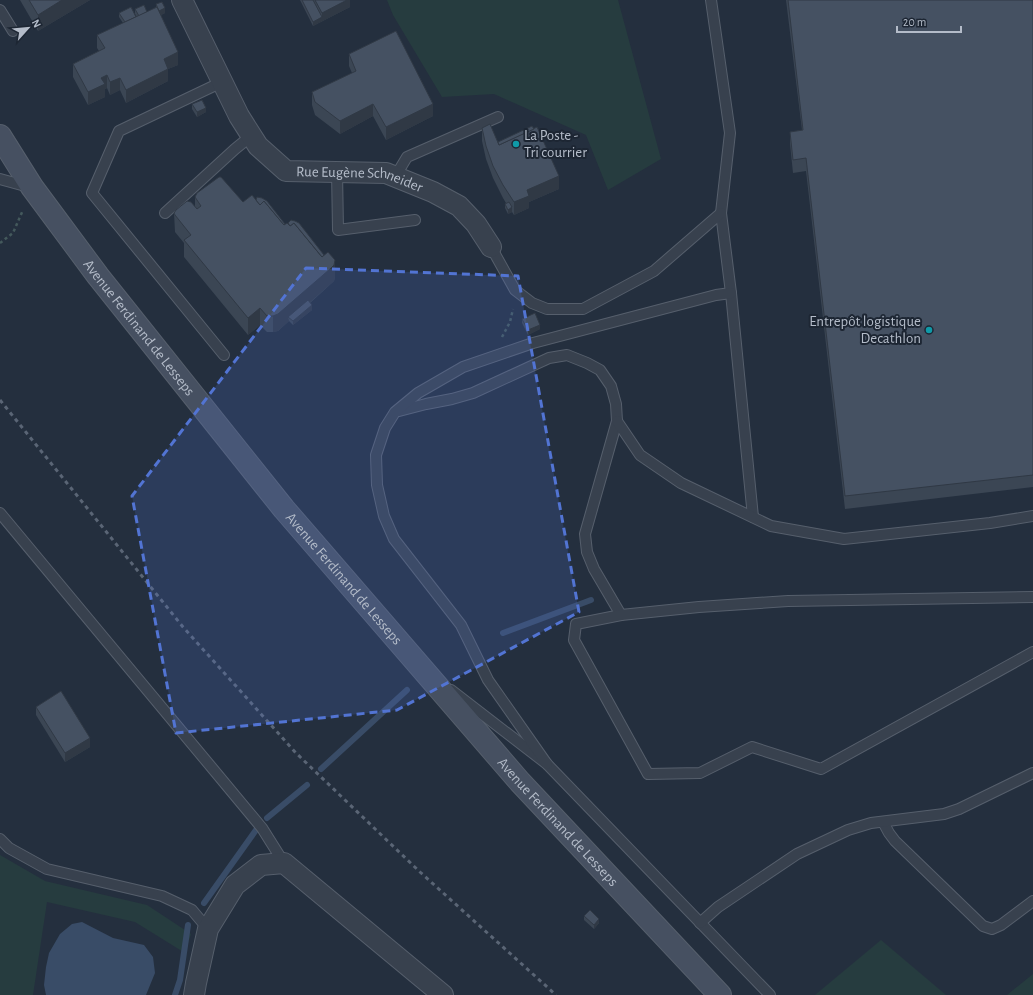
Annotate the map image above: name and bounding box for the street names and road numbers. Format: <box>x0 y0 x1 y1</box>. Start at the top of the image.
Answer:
street label: Rue Eugène Schneider <box>296 164 425 195</box>
street label: Avenue Ferdinand de Lesseps <box>81 257 198 398</box>
street label: Avenue Ferdinand de Lesseps <box>283 510 405 647</box>
street label: Avenue Ferdinand de Lesseps <box>495 755 621 889</box>

